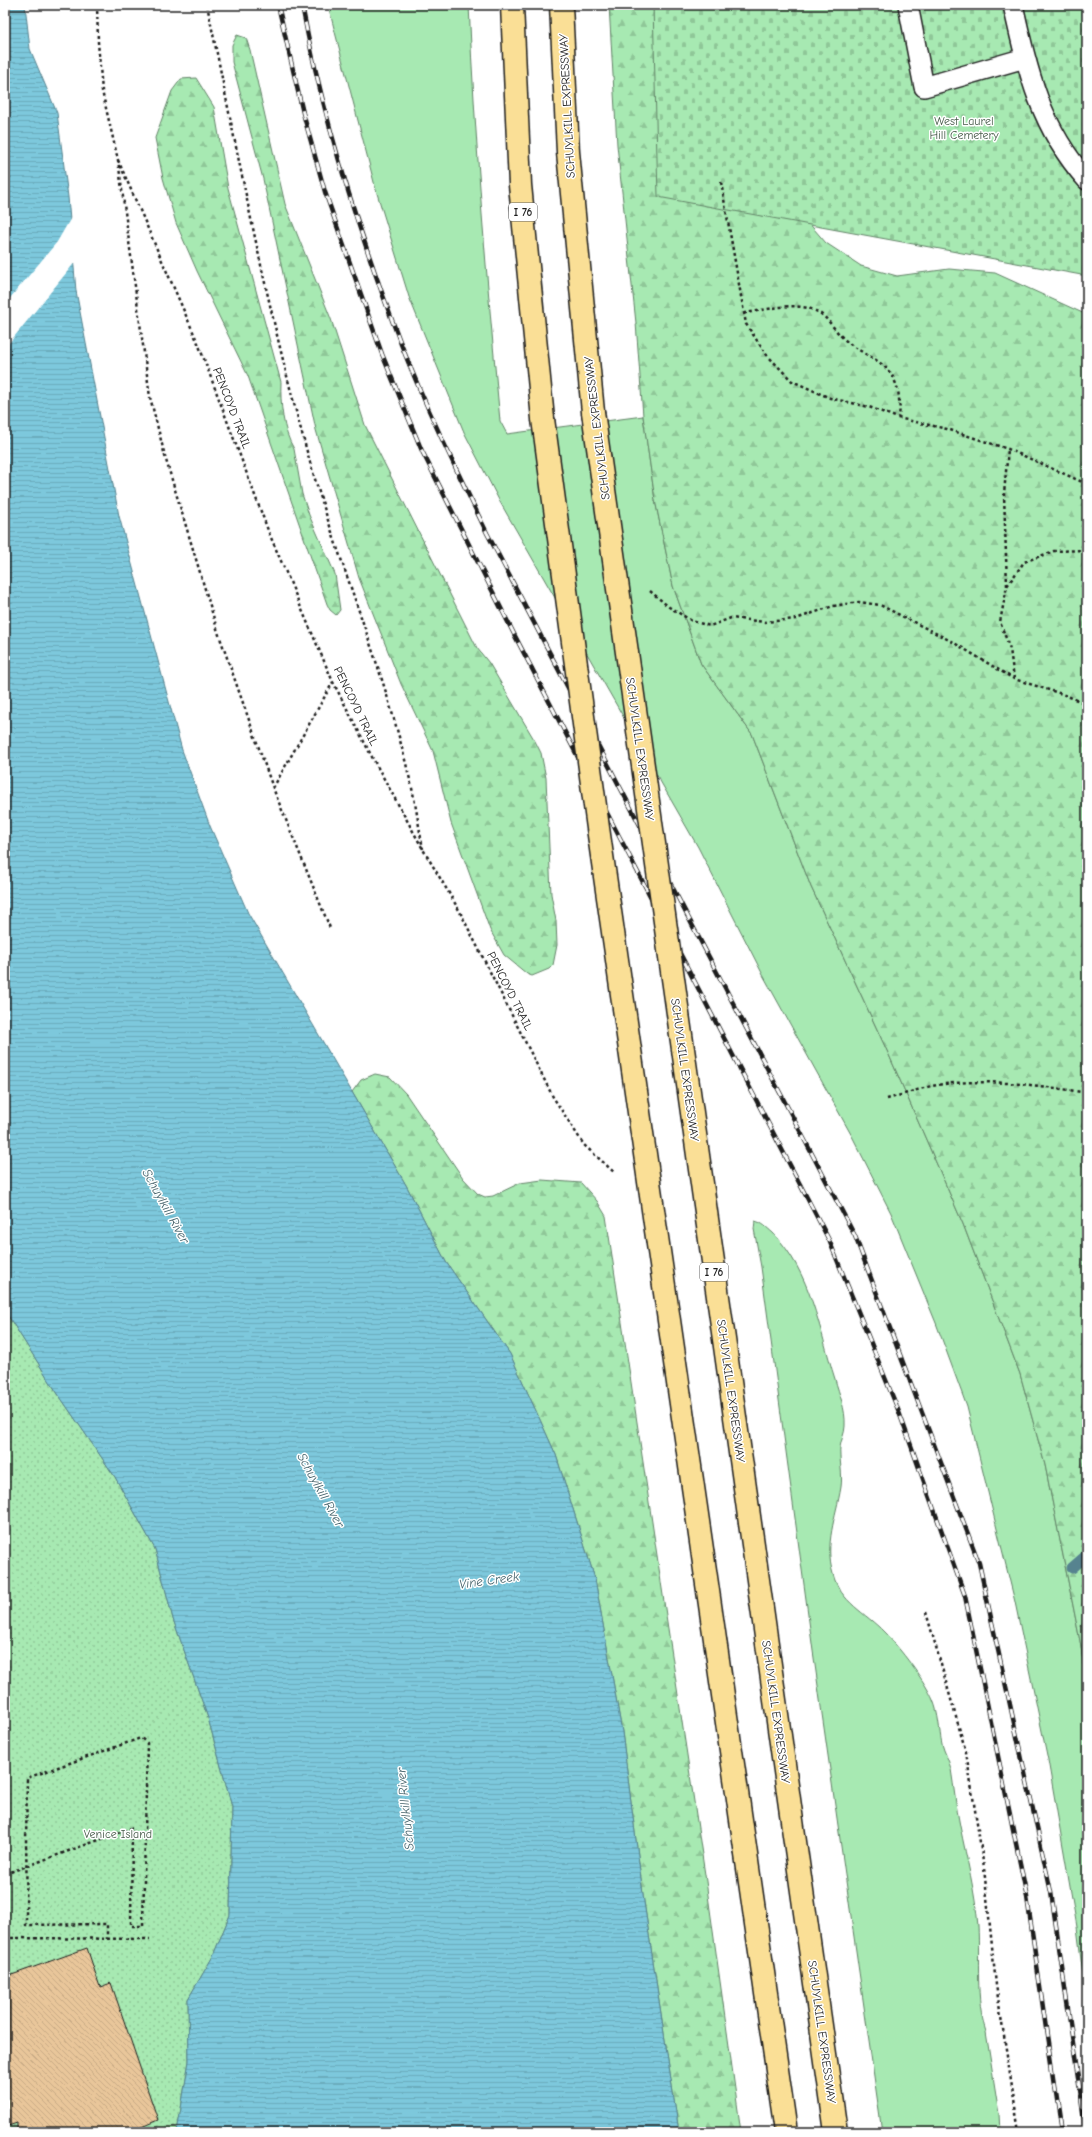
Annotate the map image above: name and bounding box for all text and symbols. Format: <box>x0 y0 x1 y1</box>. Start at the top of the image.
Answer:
street label: SCHUYLKILL EXPRESSWAY <box>556 33 578 179</box>
park label: West Laurel Hill Cemetery <box>929 114 999 142</box>
road number: I 76 <box>509 203 537 221</box>
street label: SCHUYLKILL EXPRESSWAY <box>581 355 613 501</box>
street label: PENCOYD TRAIL <box>210 365 254 451</box>
street label: PENCOYD TRAIL <box>331 664 381 748</box>
street label: SCHUYLKILL EXPRESSWAY <box>623 676 657 822</box>
street label: PENCOYD TRAIL <box>484 949 536 1033</box>
street label: SCHUYLKILL EXPRESSWAY <box>668 997 702 1143</box>
water label: Schuylkill River <box>139 1166 193 1247</box>
road number: I 76 <box>700 1263 728 1281</box>
street label: SCHUYLKILL EXPRESSWAY <box>714 1318 748 1464</box>
water label: Schuylkill River <box>294 1450 348 1531</box>
water label: Vine Creek <box>458 1568 520 1592</box>
street label: SCHUYLKILL EXPRESSWAY <box>759 1639 793 1785</box>
water label: Schuylkill River <box>393 1766 417 1851</box>
park label: Venice Island <box>84 1827 152 1841</box>
street label: SCHUYLKILL EXPRESSWAY <box>805 1959 839 2105</box>

